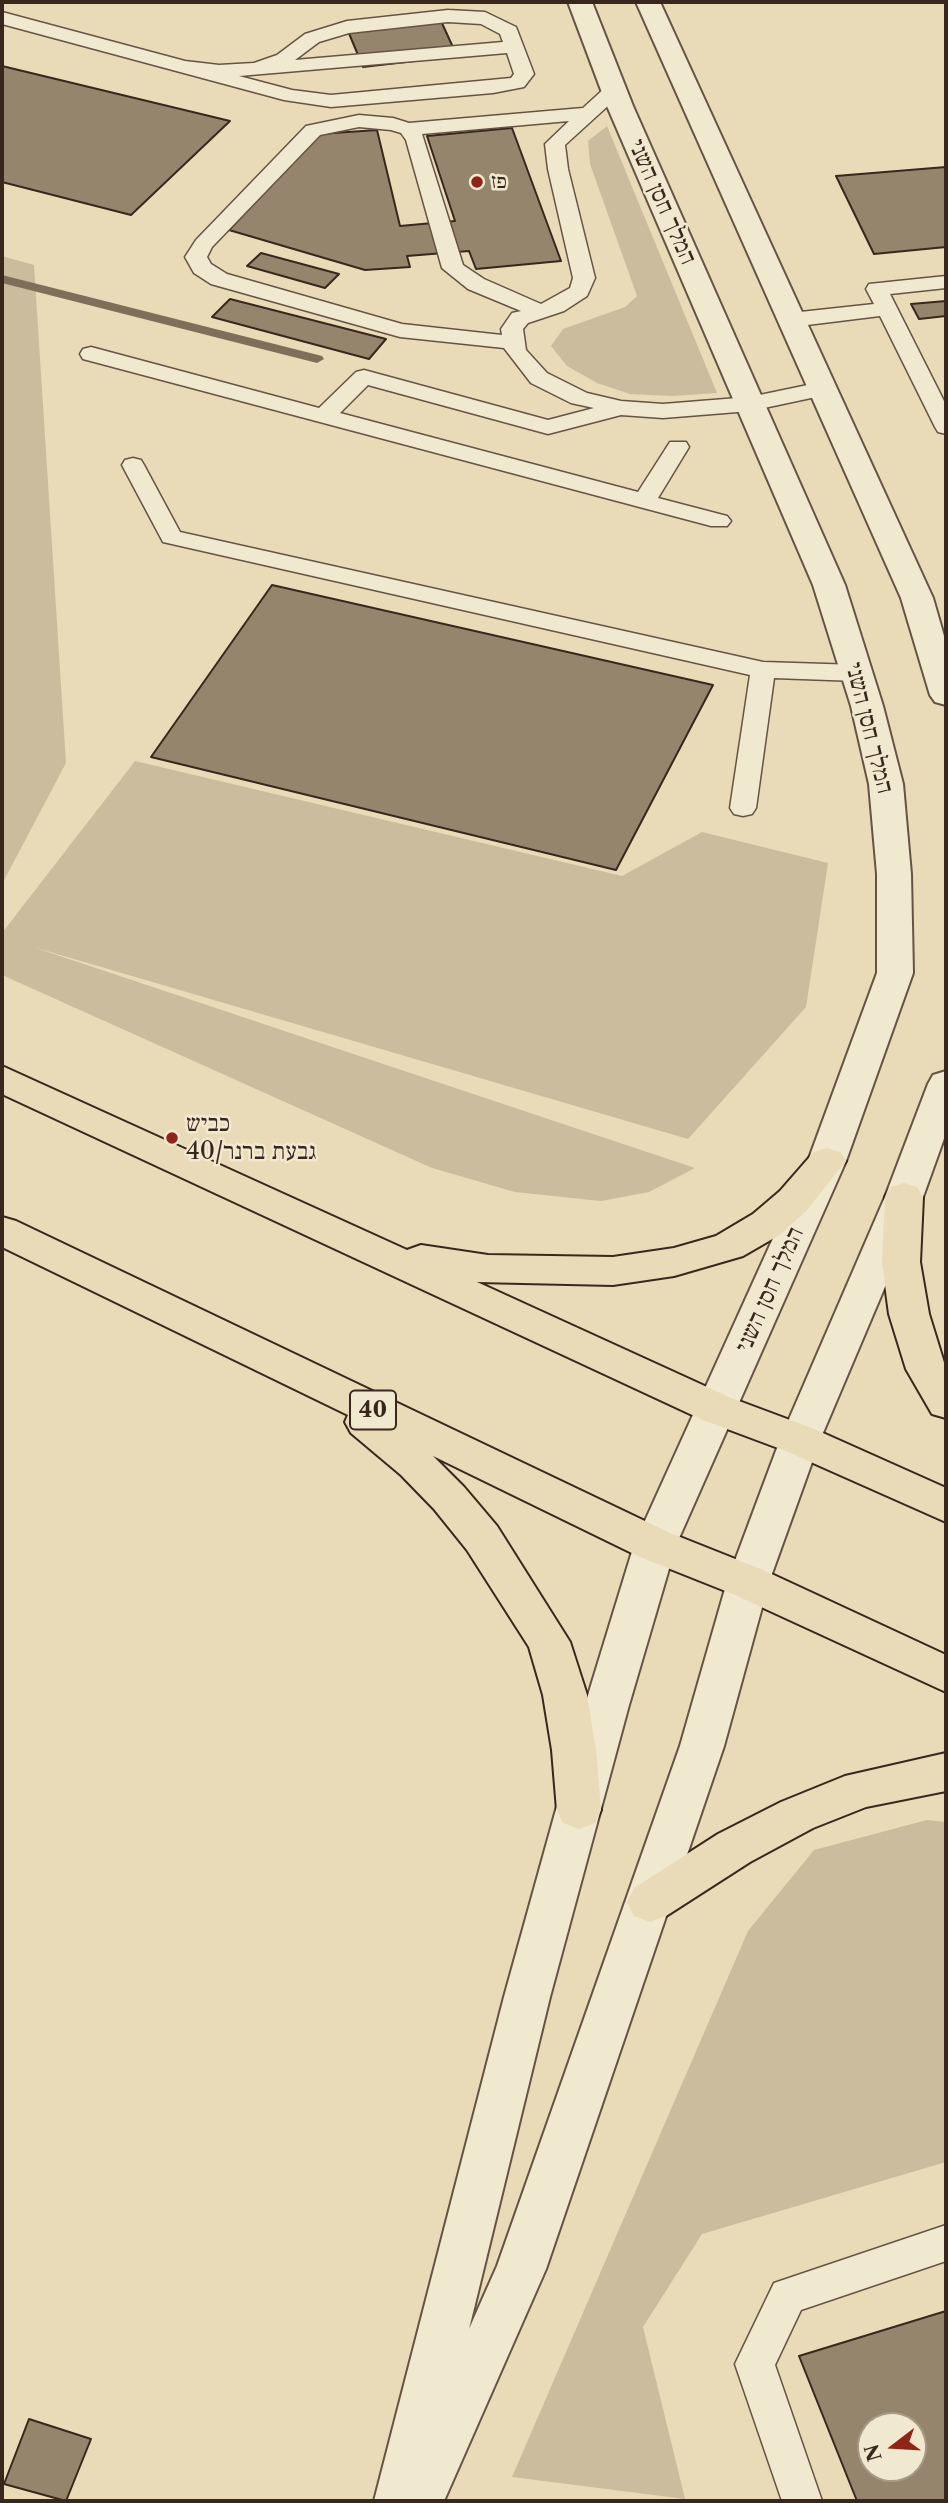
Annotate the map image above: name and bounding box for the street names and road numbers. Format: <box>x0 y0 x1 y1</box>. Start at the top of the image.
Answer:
street label: המלך חסן השני <box>622 135 702 269</box>
street label: המלך חסן השני <box>839 659 899 797</box>
street label: המלך חסן השני <box>730 1223 810 1357</box>
road number: 40 <box>350 1390 396 1429</box>

